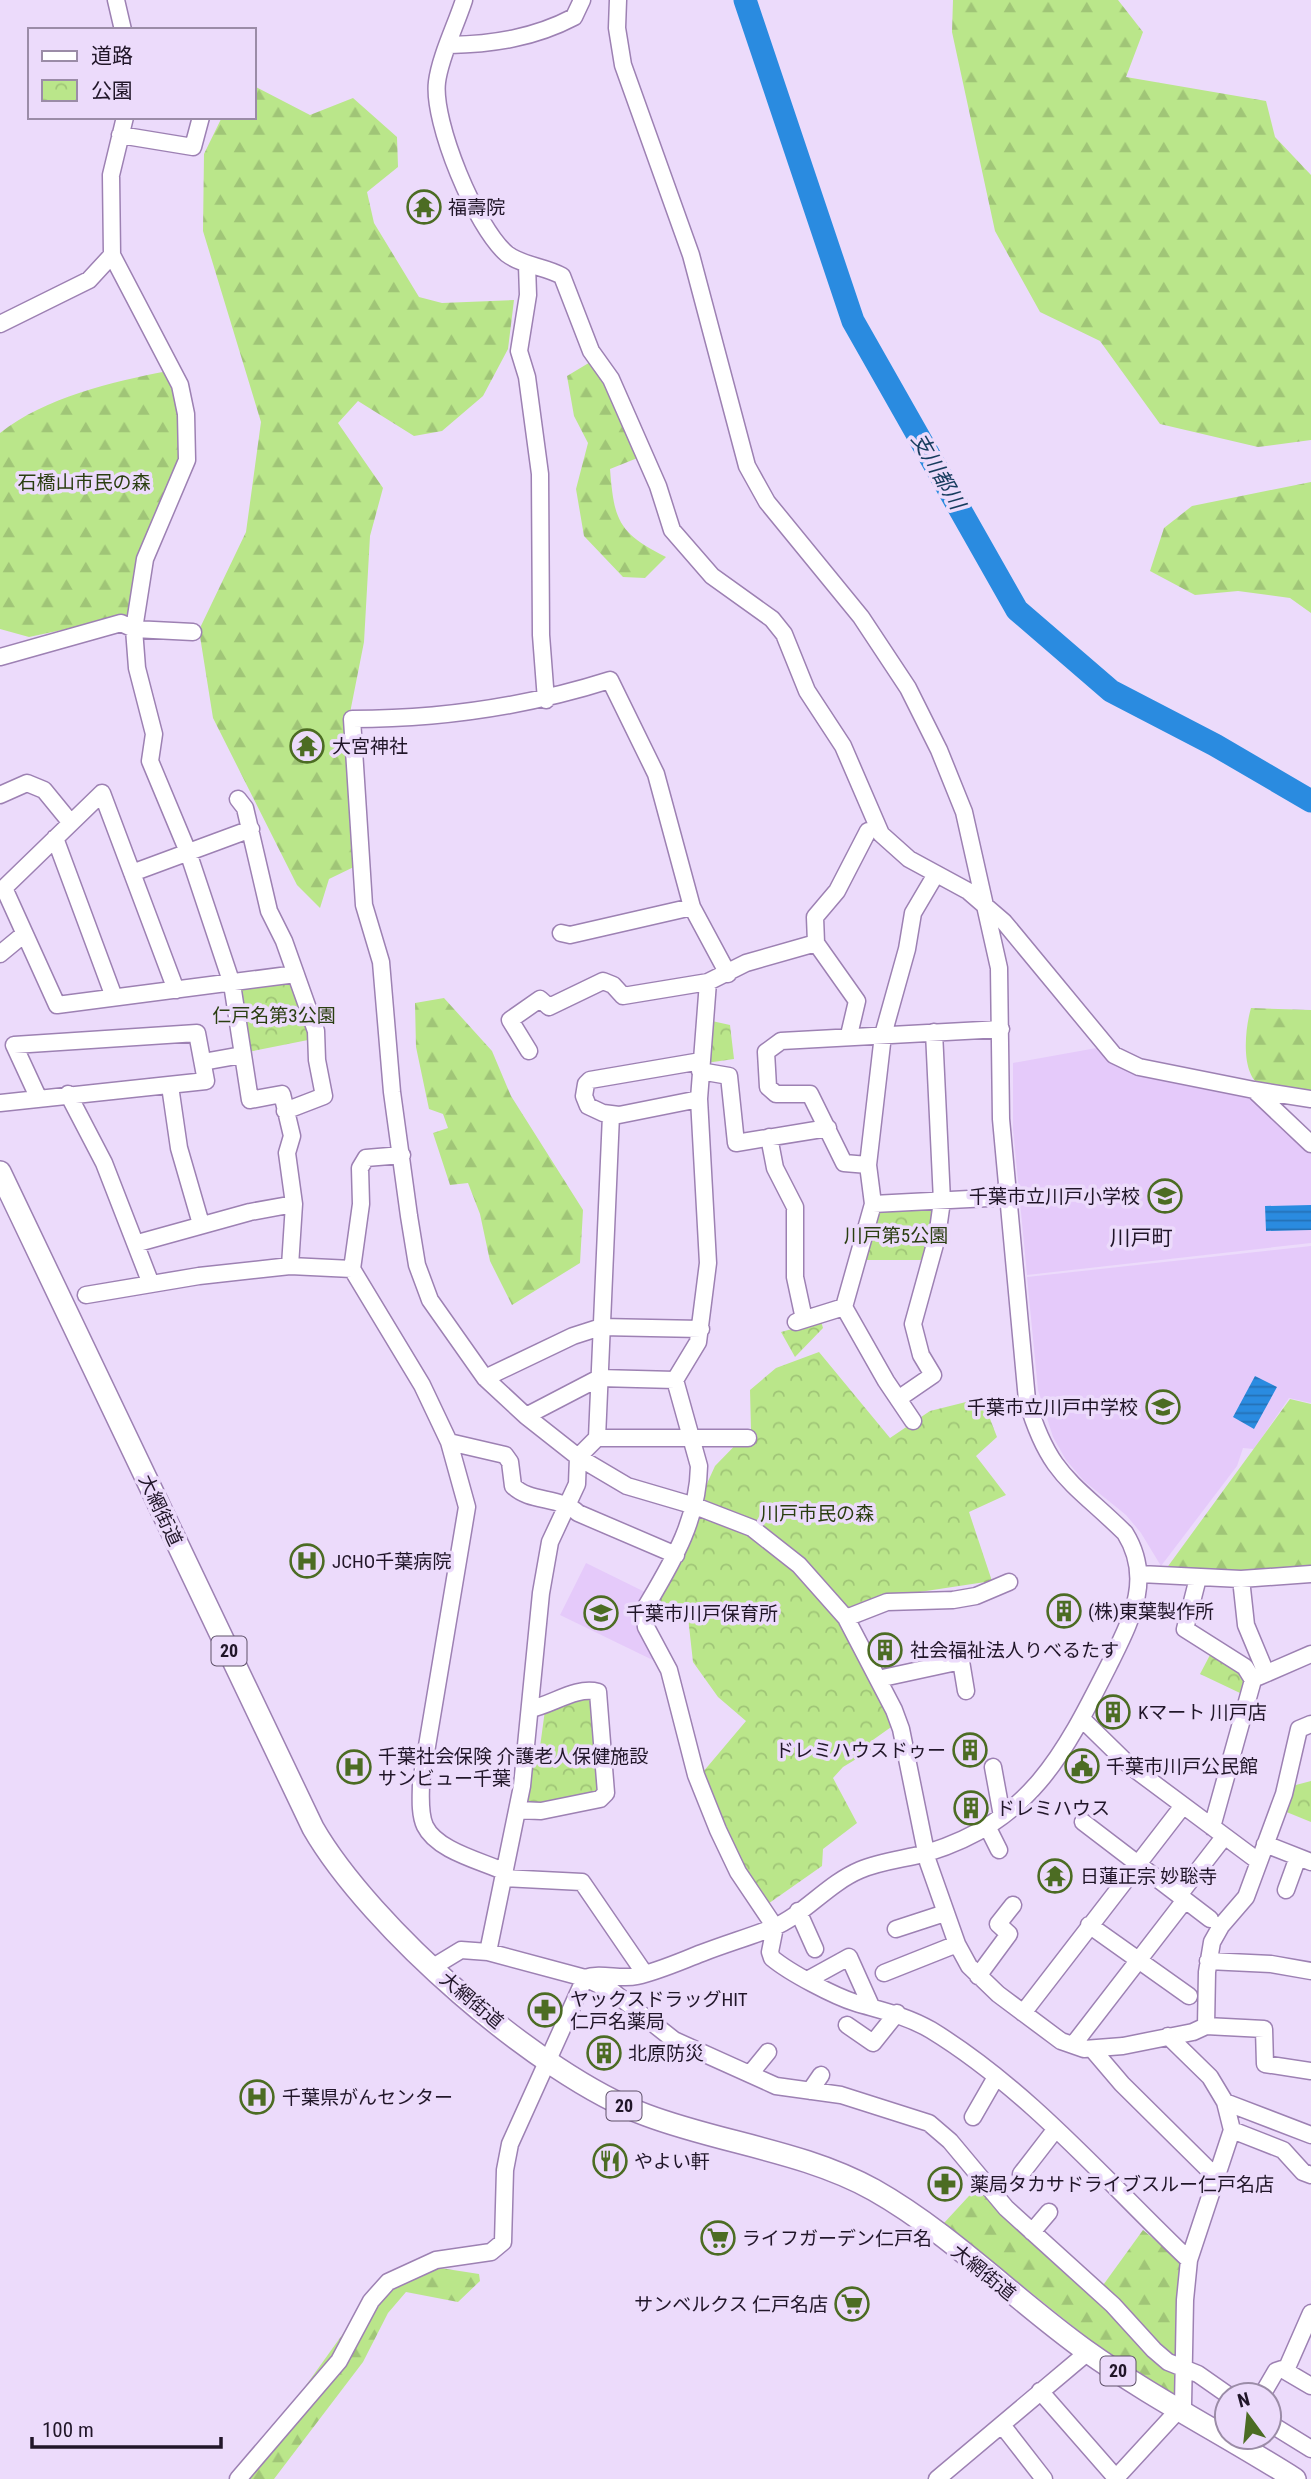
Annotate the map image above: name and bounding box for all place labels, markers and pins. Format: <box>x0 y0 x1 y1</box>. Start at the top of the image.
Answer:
temple icon: 福壽院 <box>405 188 443 226</box>
place label: 福壽院 <box>448 196 505 219</box>
temple icon: 大宮神社 <box>288 727 326 765</box>
place label: 大宮神社 <box>332 735 408 758</box>
school or university icon: 千葉市立川戸小学校 <box>1146 1177 1184 1215</box>
place label: 千葉市立川戸小学校 <box>969 1185 1140 1208</box>
school or university icon: 千葉市立川戸中学校 <box>1144 1388 1182 1426</box>
place label: 千葉市立川戸中学校 <box>967 1396 1138 1419</box>
hospital icon: JCHO千葉病院 <box>288 1542 326 1580</box>
place label: JCHO千葉病院 <box>332 1550 451 1573</box>
building icon: (株)東葉製作所 <box>1045 1592 1083 1630</box>
school or university icon: 千葉市川戸保育所 <box>582 1594 620 1632</box>
place label: (株)東葉製作所 <box>1088 1600 1214 1623</box>
place label: 千葉市川戸保育所 <box>626 1602 778 1625</box>
building icon: 社会福祉法人りべるたす <box>866 1631 904 1669</box>
place label: 社会福祉法人りべるたす <box>910 1639 1119 1662</box>
building icon: Kマート 川戸店 <box>1094 1693 1132 1731</box>
place label: Kマート 川戸店 <box>1138 1701 1267 1724</box>
building icon: ドレミハウスドゥー <box>951 1731 989 1769</box>
place label: ドレミハウスドゥー <box>775 1739 946 1762</box>
place label: 千葉社会保険 介護老人保健施設 サンビュー千葉 <box>378 1745 648 1790</box>
public building icon: 千葉市川戸公民館 <box>1063 1747 1101 1785</box>
hospital icon: 千葉社会保険 介護老人保健施設 サンビュー千葉 <box>335 1748 373 1786</box>
place label: 千葉市川戸公民館 <box>1106 1755 1258 1778</box>
building icon: ドレミハウス <box>952 1789 990 1827</box>
place label: ドレミハウス <box>996 1797 1110 1820</box>
temple icon: 日蓮正宗 妙聡寺 <box>1036 1857 1074 1895</box>
place label: 日蓮正宗 妙聡寺 <box>1080 1865 1217 1888</box>
place label: ヤックスドラッグHIT 仁戸名薬局 <box>570 1988 748 2033</box>
pharmacy icon: ヤックスドラッグHIT 仁戸名薬局 <box>526 1991 564 2029</box>
building icon: 北原防災 <box>585 2034 623 2072</box>
place label: 北原防災 <box>628 2042 704 2065</box>
hospital icon: 千葉県がんセンター <box>238 2078 276 2116</box>
place label: 千葉県がんセンター <box>282 2086 453 2109</box>
restaurant icon: やよい軒 <box>591 2142 629 2180</box>
place label: やよい軒 <box>634 2150 710 2173</box>
pharmacy icon: 薬局タカサドライブスルー仁戸名店 <box>926 2165 964 2203</box>
place label: 薬局タカサドライブスルー仁戸名店 <box>970 2173 1274 2196</box>
supermarket icon: ライフガーデン仁戸名 <box>699 2219 737 2257</box>
place label: ライフガーデン仁戸名 <box>742 2227 932 2250</box>
supermarket icon: サンベルクス 仁戸名店 <box>833 2285 871 2323</box>
place label: サンベルクス 仁戸名店 <box>634 2293 828 2316</box>

